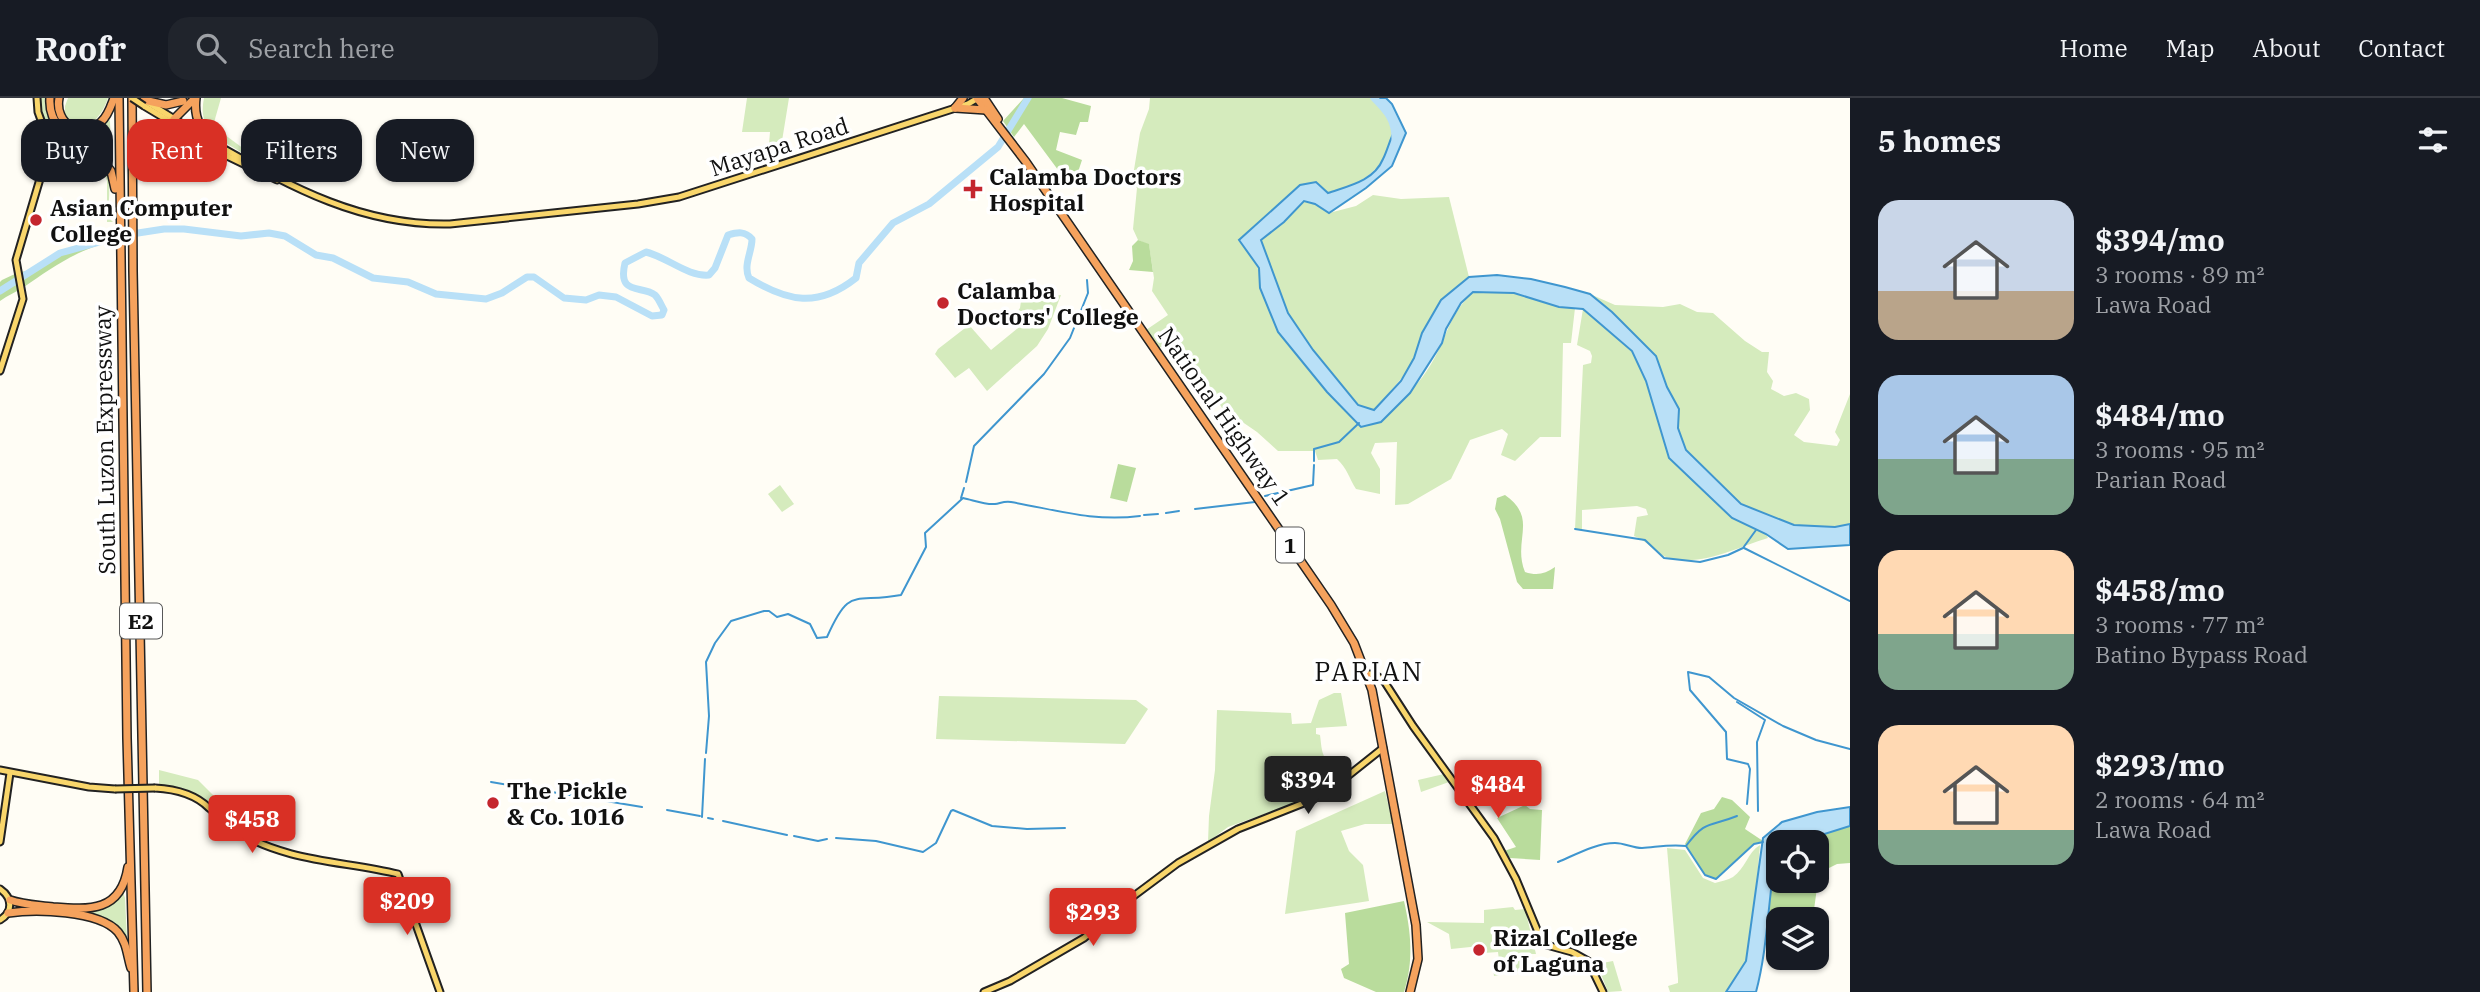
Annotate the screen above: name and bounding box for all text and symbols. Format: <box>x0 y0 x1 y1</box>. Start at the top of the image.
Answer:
search box <box>168 17 658 80</box>
text: Roofr <box>35 27 126 70</box>
icon: search <box>192 29 230 67</box>
text: Search here <box>248 31 395 65</box>
text: Home <box>2060 32 2128 64</box>
text: Map <box>2166 32 2214 64</box>
text: About <box>2252 32 2320 64</box>
text: Contact <box>2358 32 2445 64</box>
street label: Mayapa Road <box>706 109 852 183</box>
chip: Buy <box>21 119 113 182</box>
chip: Rent <box>127 119 227 182</box>
chip: Filters <box>241 119 362 182</box>
chip: New <box>376 119 474 182</box>
text: 5 homes <box>1878 121 2001 160</box>
icon: filters <box>2414 121 2452 159</box>
place label: Calamba Doctors Hospital <box>989 161 1182 217</box>
marker: Calamba Doctors Hospital <box>963 179 983 199</box>
place label: Asian Computer College <box>50 192 233 248</box>
marker: Asian Computer College <box>28 212 44 228</box>
text: $394/mo <box>2095 220 2225 259</box>
icon: home <box>1934 228 2018 312</box>
text: 3 rooms · 89 m² <box>2095 259 2265 289</box>
place label: Calamba Doctors' College <box>957 275 1139 331</box>
text: Lawa Road <box>2095 289 2211 319</box>
marker: Calamba Doctors' College <box>935 295 951 311</box>
street label: South Luzon Expressway <box>87 304 121 575</box>
street label: National Highway 1 <box>1152 321 1298 511</box>
text: $484/mo <box>2095 395 2225 434</box>
icon: home <box>1934 403 2018 487</box>
text: 3 rooms · 95 m² <box>2095 434 2265 464</box>
text: Parian Road <box>2095 464 2226 494</box>
road number: 1 <box>1276 528 1304 562</box>
text: $458/mo <box>2095 570 2225 609</box>
icon: home <box>1934 578 2018 662</box>
road number: E2 <box>120 603 162 638</box>
text: 3 rooms · 77 m² <box>2095 609 2265 639</box>
text: Batino Bypass Road <box>2095 639 2308 669</box>
district label: PARIAN <box>1314 654 1424 688</box>
text: $293/mo <box>2095 745 2225 784</box>
icon: home <box>1934 753 2018 837</box>
pin: $394 <box>1267 756 1349 816</box>
pin: $484 <box>1457 760 1539 820</box>
text: $394 <box>1280 764 1336 794</box>
text: $484 <box>1470 768 1526 798</box>
place label: The Pickle & Co. 1016 <box>507 775 627 831</box>
text: 2 rooms · 64 m² <box>2095 784 2265 814</box>
marker: The Pickle & Co. 1016 <box>485 795 501 811</box>
pin: $458 <box>211 796 293 855</box>
text: $458 <box>224 803 280 833</box>
text: Lawa Road <box>2095 814 2211 844</box>
map controls <box>1766 830 1829 970</box>
button: locate <box>1766 830 1829 893</box>
pin: $209 <box>366 878 448 937</box>
text: $209 <box>379 885 435 915</box>
pin: $293 <box>1052 888 1134 948</box>
text: $293 <box>1065 896 1121 926</box>
button: layers <box>1766 907 1829 970</box>
place label: Rizal College of Laguna <box>1493 922 1638 978</box>
marker: Rizal College of Laguna <box>1471 942 1487 958</box>

